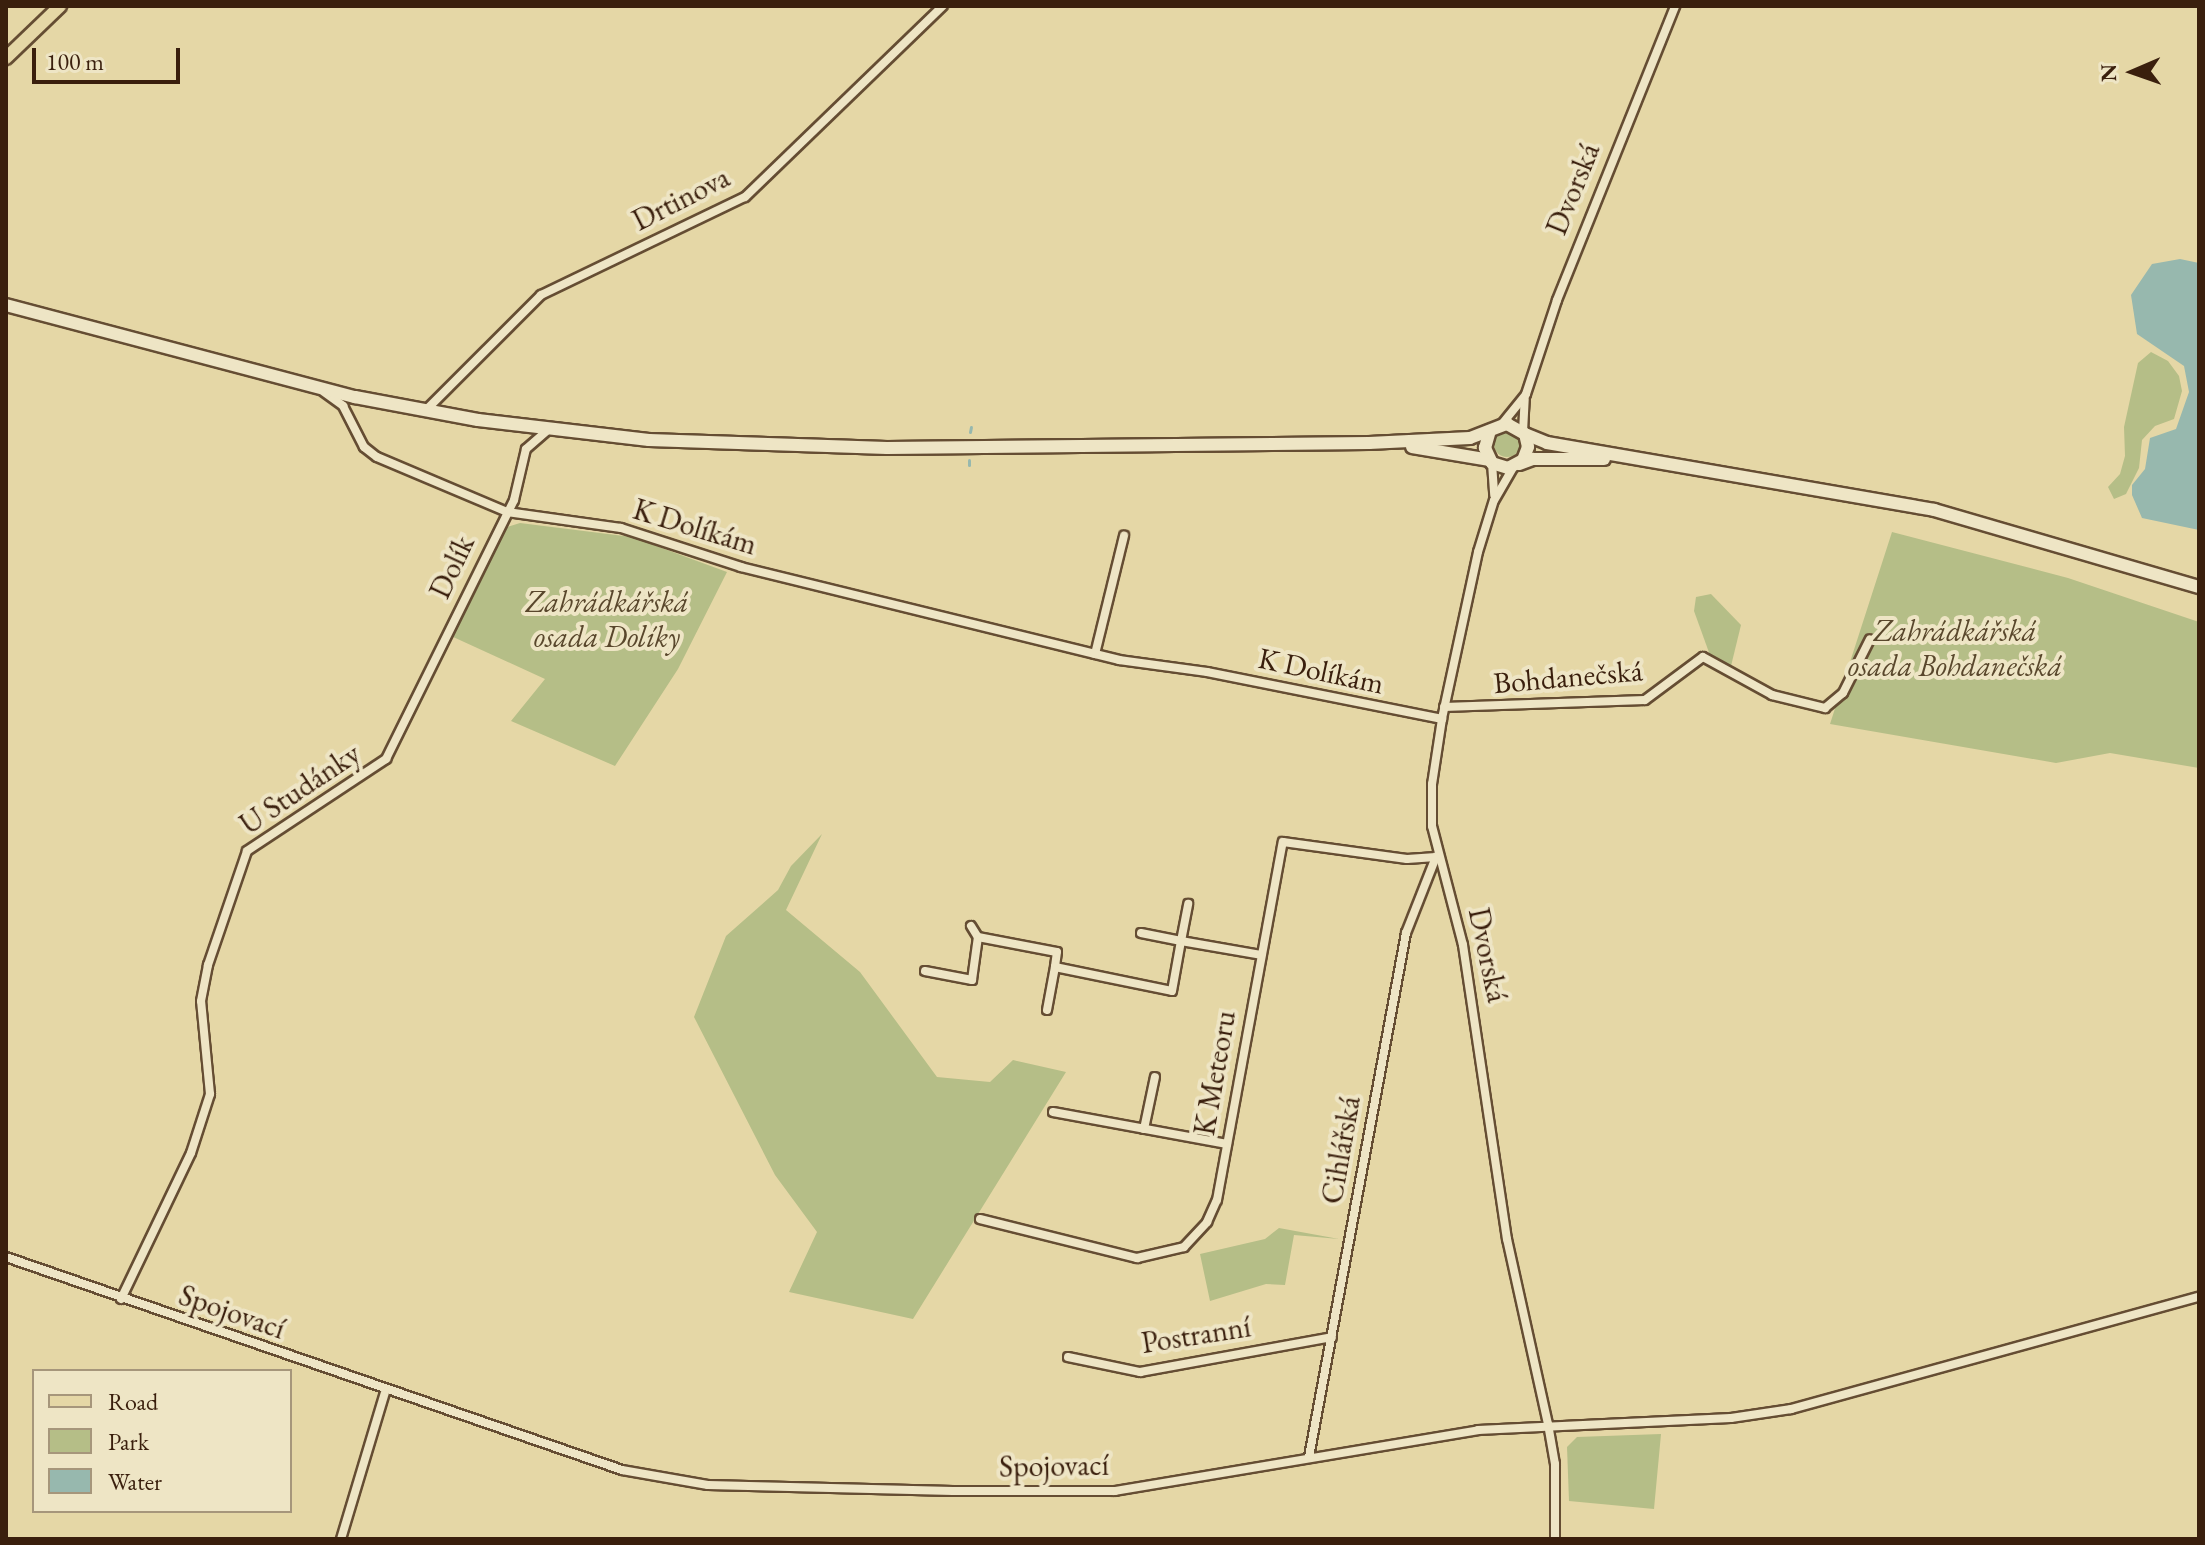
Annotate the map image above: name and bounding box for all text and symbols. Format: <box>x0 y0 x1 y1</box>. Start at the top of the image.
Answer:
scale bar <box>36 32 184 82</box>
north arrow <box>2093 32 2173 112</box>
text: 100 m <box>46 46 104 77</box>
text: N <box>2094 63 2123 82</box>
street label: Dvorská <box>1538 138 1608 240</box>
street label: Drtinova <box>626 159 736 239</box>
street label: K Dolíkám <box>629 491 761 563</box>
street label: Dolík <box>422 530 482 604</box>
park label: Zahrádkářská osada Dolíky <box>525 584 689 654</box>
park label: Zahrádkářská osada Bohdanečská <box>1848 613 2062 684</box>
street label: K Dolíkám <box>1255 640 1387 702</box>
street label: Bohdanečská <box>1492 653 1644 701</box>
street label: U Studánky <box>233 736 367 842</box>
street label: Dvorská <box>1460 904 1516 1006</box>
street label: K Meteoru <box>1186 1008 1244 1138</box>
street label: Cihlářská <box>1314 1093 1368 1207</box>
street label: Spojovací <box>174 1277 290 1347</box>
street label: Postranní <box>1139 1309 1253 1361</box>
legend <box>32 1369 292 1513</box>
text: Road <box>108 1386 158 1417</box>
text: Park <box>108 1426 149 1457</box>
street label: Spojovací <box>999 1447 1109 1485</box>
text: Water <box>108 1466 162 1497</box>

